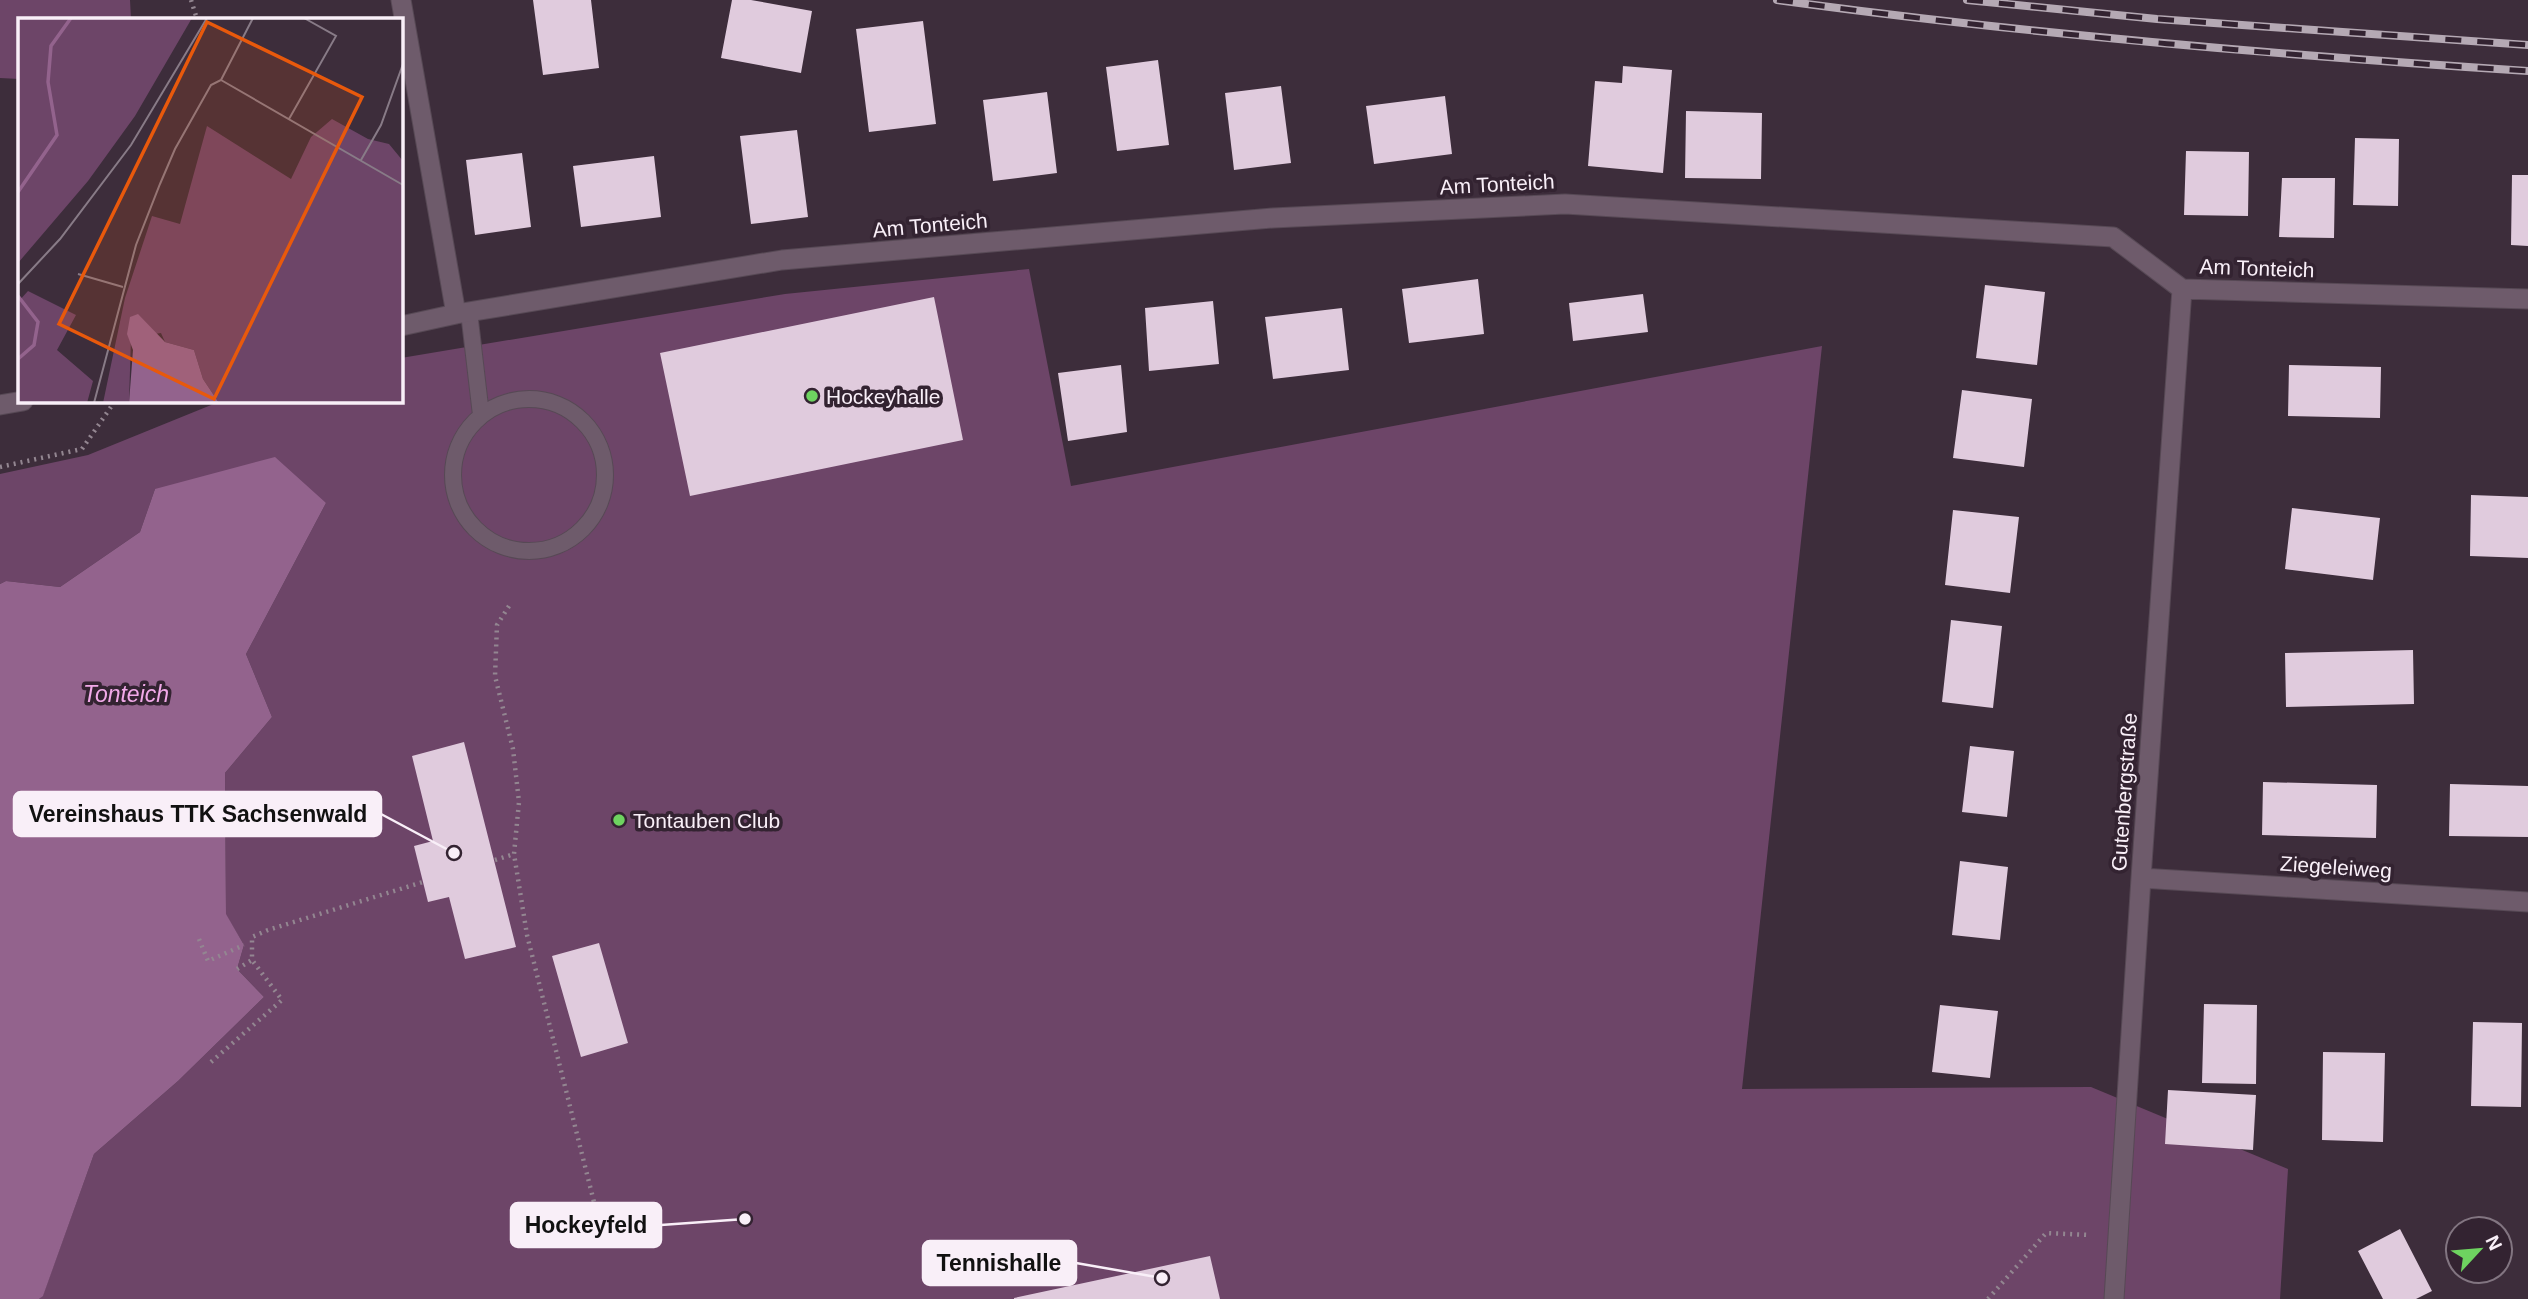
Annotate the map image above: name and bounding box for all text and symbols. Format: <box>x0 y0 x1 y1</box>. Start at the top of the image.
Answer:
inset map <box>18 18 402 402</box>
street label: Am Tonteich <box>1439 170 1555 198</box>
street label: Am Tonteich <box>872 209 988 241</box>
street label: Am Tonteich <box>2199 254 2315 282</box>
place label: Hockeyhalle <box>826 385 940 408</box>
marker: Hockeyhalle <box>804 388 820 404</box>
water label: Tonteich <box>83 681 169 707</box>
street label: Gutenbergstraße <box>2107 712 2141 872</box>
callout: Vereinshaus TTK Sachsenwald <box>14 792 381 836</box>
text: Vereinshaus TTK Sachsenwald <box>29 801 367 827</box>
place label: Tontauben Club <box>633 809 780 832</box>
marker: Tontauben Club <box>611 812 627 828</box>
street label: Ziegeleiweg <box>2279 852 2393 882</box>
callout: Hockeyfeld <box>511 1203 661 1247</box>
text: Hockeyfeld <box>525 1212 647 1238</box>
north arrow <box>2444 1215 2514 1285</box>
text: N <box>2481 1232 2506 1254</box>
callout: Tennishalle <box>923 1241 1076 1285</box>
text: Tennishalle <box>937 1250 1061 1276</box>

